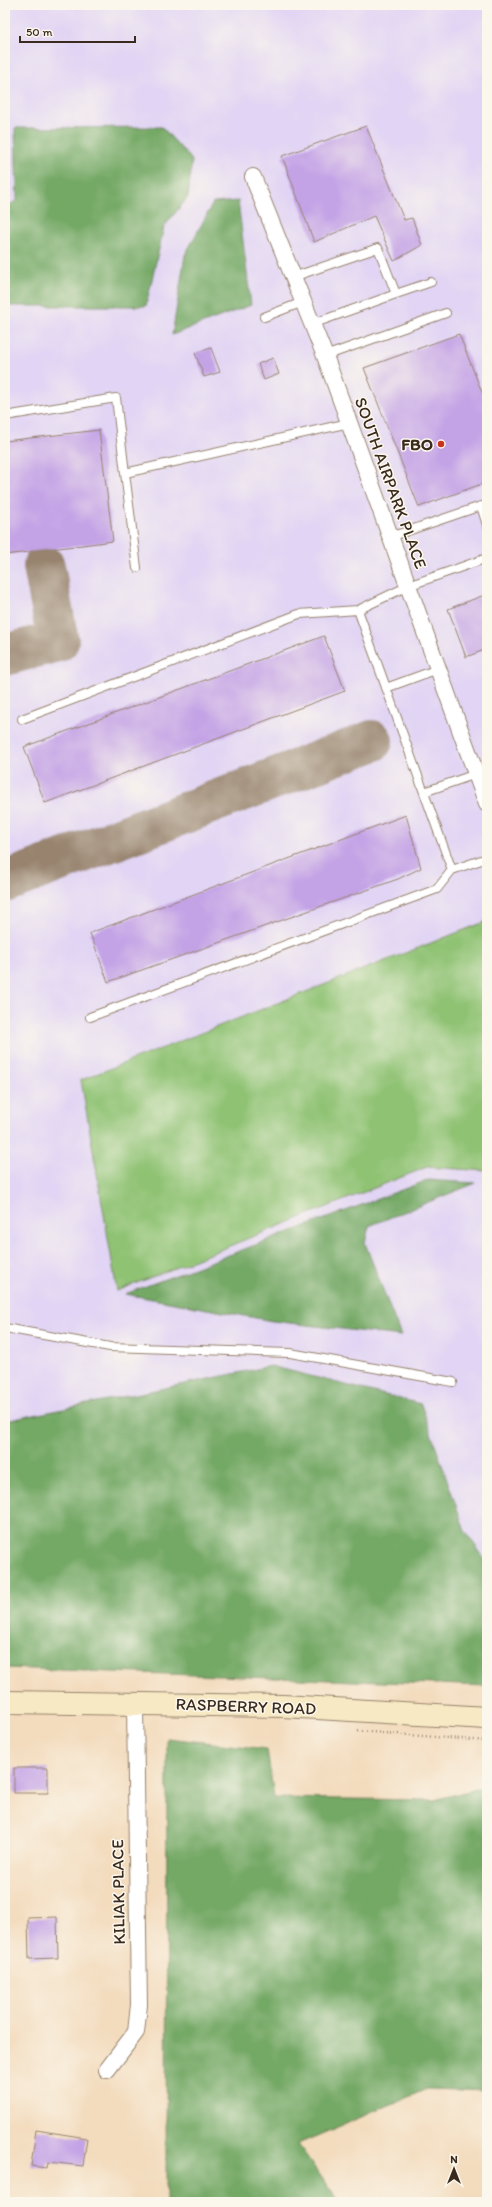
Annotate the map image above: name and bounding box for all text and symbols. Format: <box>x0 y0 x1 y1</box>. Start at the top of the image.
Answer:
scale bar <box>20 18 135 44</box>
text: 50 m <box>26 25 52 39</box>
street label: SOUTH AIRPARK PLACE <box>351 395 431 571</box>
place label: FBO <box>401 434 433 454</box>
marker: FBO <box>436 439 446 449</box>
street label: RASPBERRY ROAD <box>175 1694 317 1718</box>
street label: KILIAK PLACE <box>107 1839 129 1945</box>
north arrow <box>434 2149 474 2189</box>
text: N <box>450 2153 458 2166</box>

